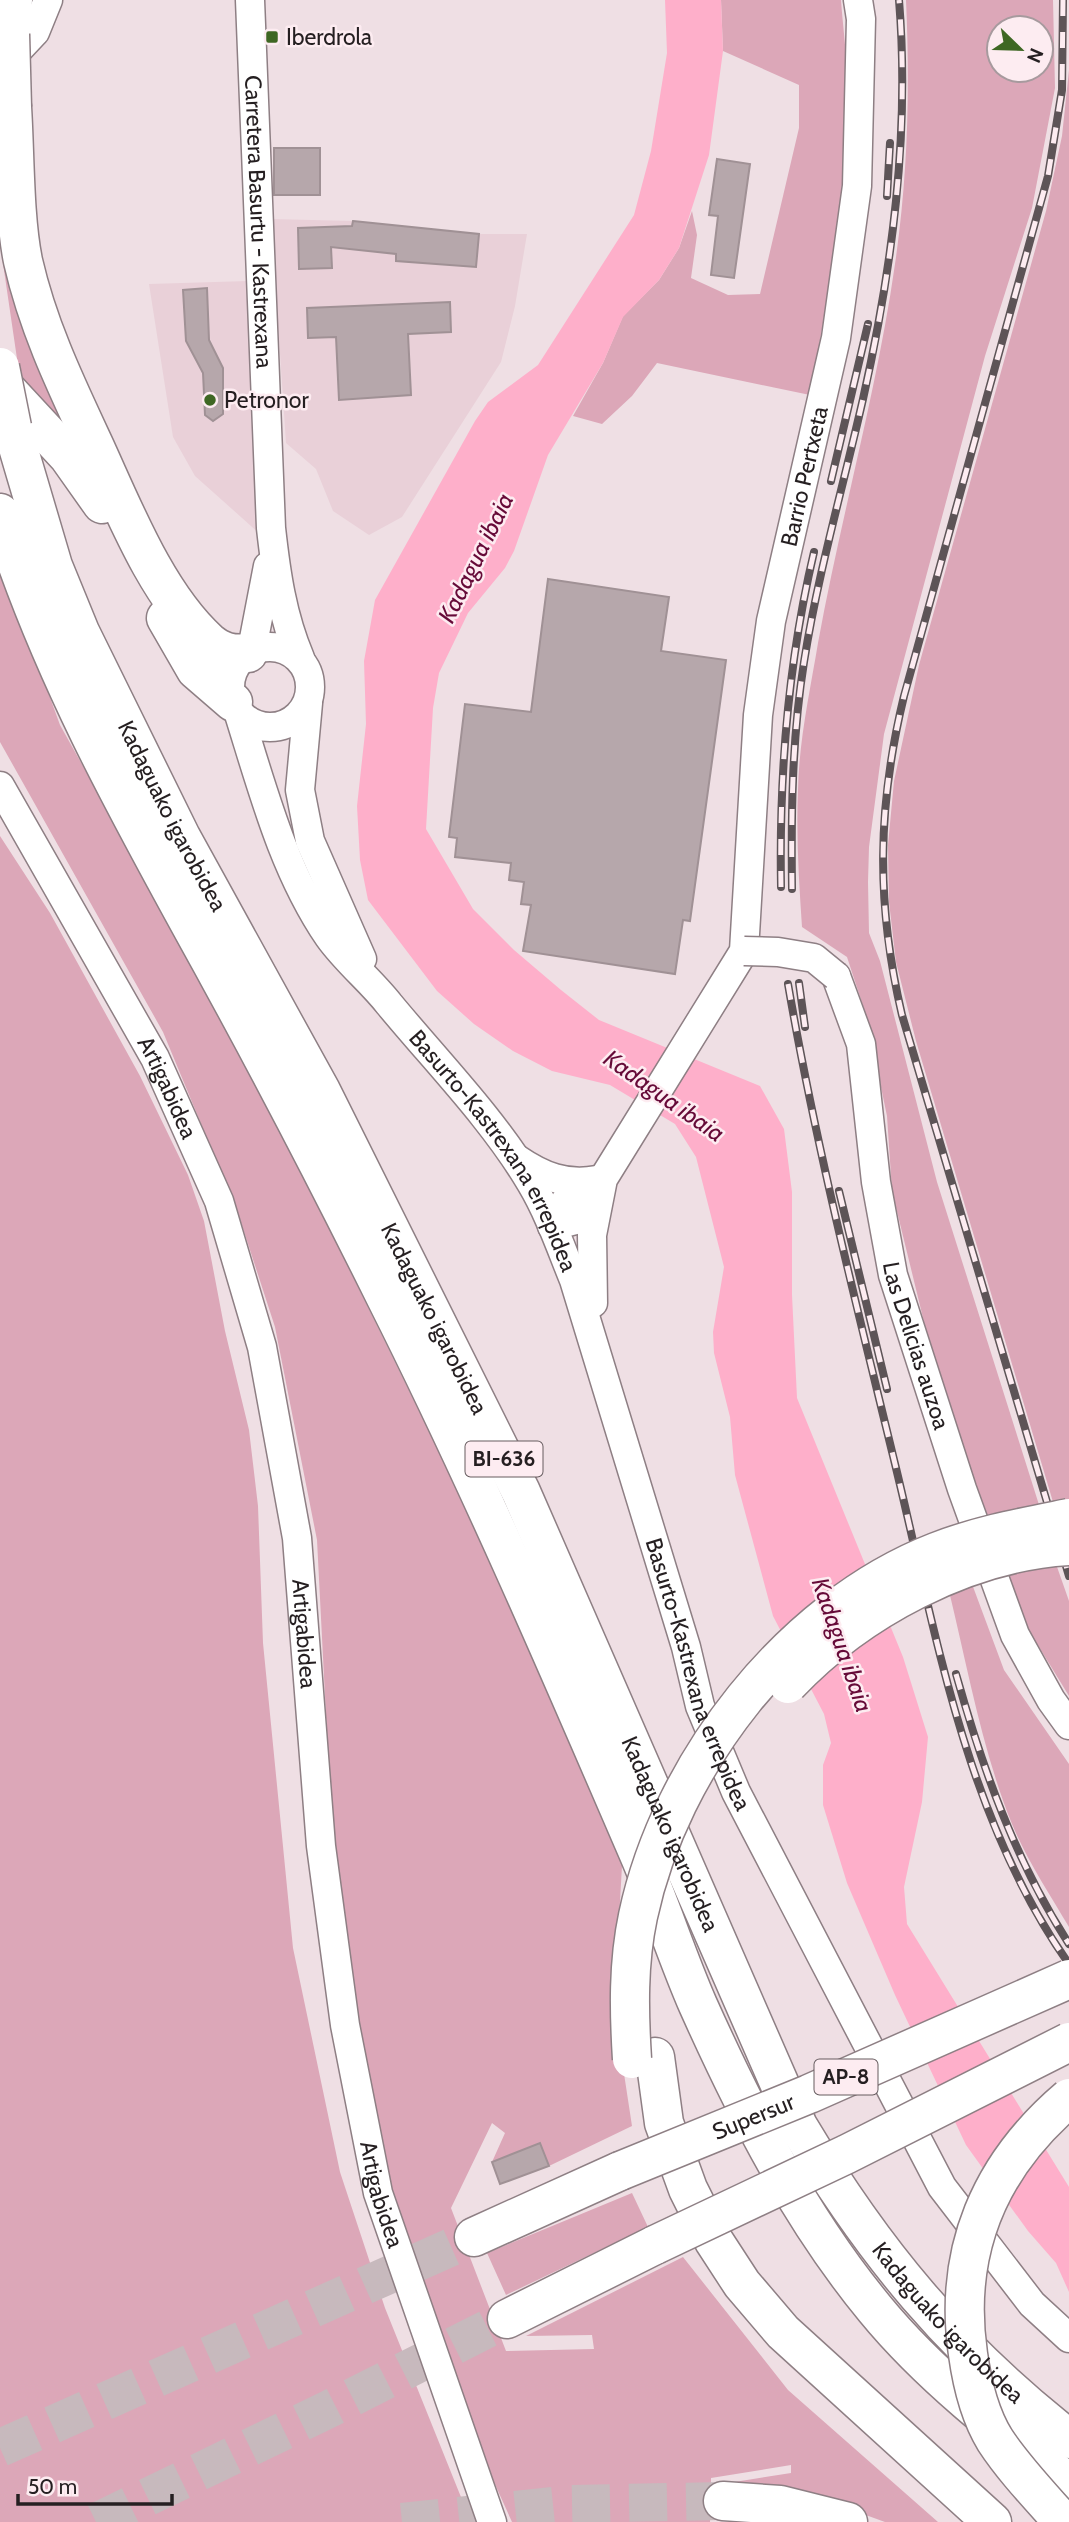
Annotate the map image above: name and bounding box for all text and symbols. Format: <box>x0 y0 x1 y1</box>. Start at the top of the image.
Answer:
north arrow <box>985 14 1055 84</box>
place label: Iberdrola <box>286 23 372 51</box>
marker: Iberdrola <box>264 29 280 45</box>
text: N <box>1022 45 1048 66</box>
street label: Carretera Basurtu - Kastrexana <box>239 75 279 369</box>
place label: Petronor <box>224 386 310 414</box>
marker: Petronor <box>202 392 218 408</box>
street label: Barrio Pertxeta <box>775 403 834 549</box>
water label: Kadagua ibaia <box>432 488 519 627</box>
street label: Kadaguako igarobidea <box>112 716 233 916</box>
street label: Basurto-Kastrexana errepidea <box>403 1024 583 1275</box>
street label: Artigabidea <box>131 1031 203 1143</box>
water label: Kadagua ibaia <box>598 1043 730 1148</box>
street label: Kadaguako igarobidea <box>375 1218 494 1419</box>
street label: Las Delicias auzoa <box>877 1260 956 1433</box>
road number: BI-636 <box>466 1442 542 1476</box>
street label: Basurto-Kastrexana errepidea <box>640 1535 757 1815</box>
water label: Kadagua ibaia <box>806 1574 879 1716</box>
street label: Artigabidea <box>286 1578 323 1689</box>
street label: Kadaguako igarobidea <box>615 1732 725 1936</box>
road number: AP-8 <box>814 2060 878 2094</box>
street label: Supersur <box>708 2087 799 2146</box>
street label: Artigabidea <box>354 2138 410 2252</box>
street label: Kadaguako igarobidea <box>866 2236 1030 2409</box>
scale bar <box>18 2462 172 2506</box>
text: 50 m <box>28 2474 77 2499</box>

